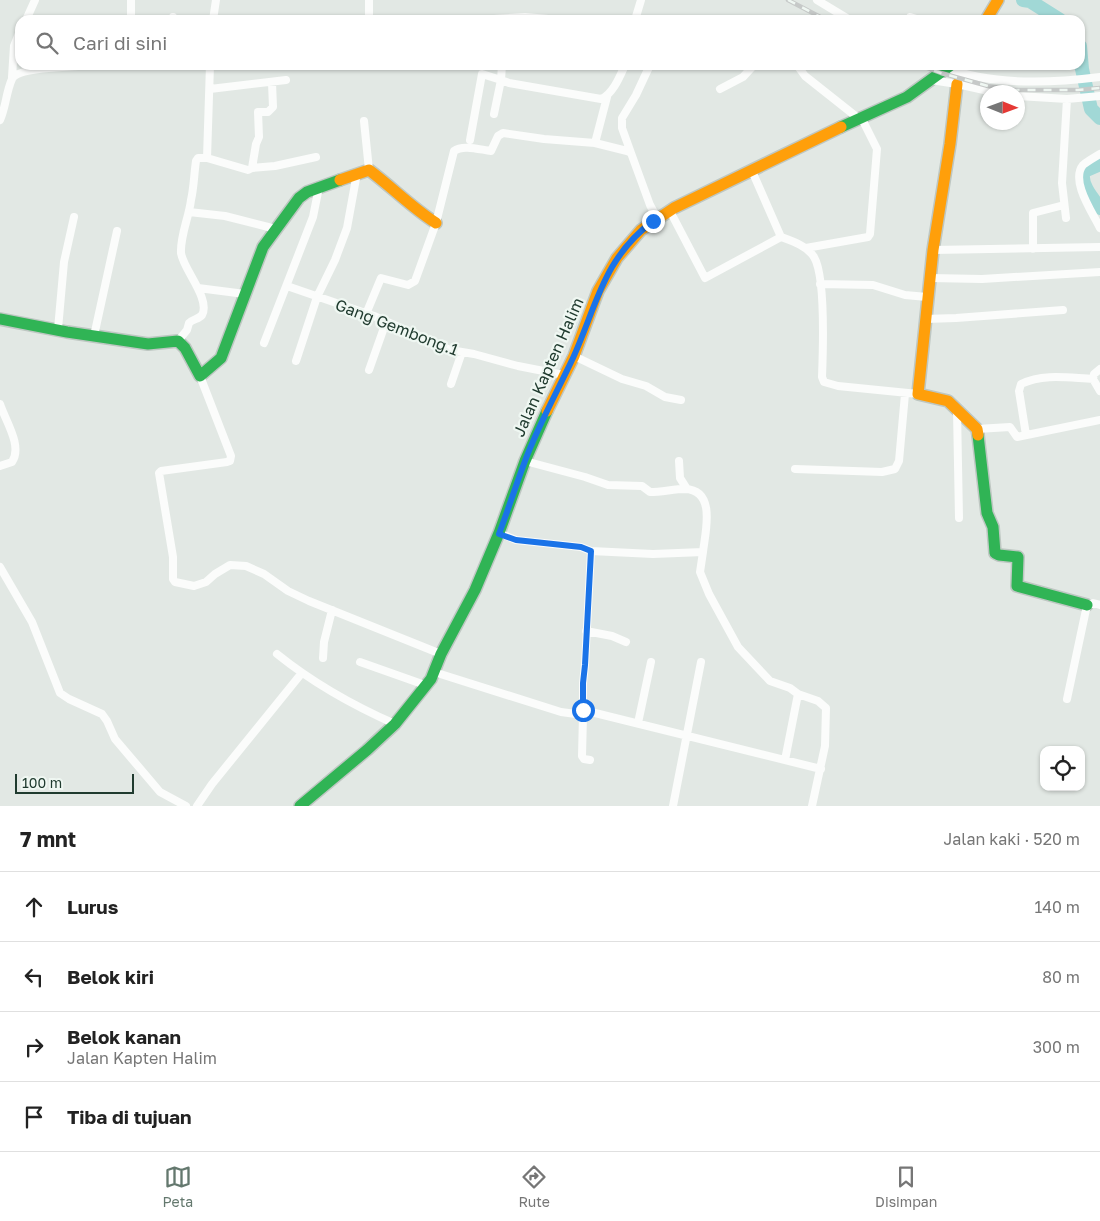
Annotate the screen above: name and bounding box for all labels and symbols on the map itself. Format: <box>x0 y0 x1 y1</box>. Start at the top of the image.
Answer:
north arrow <box>980 85 1025 130</box>
route end <box>642 210 665 233</box>
street label: Gang Gembong.1 <box>333 294 462 360</box>
street label: Jalan Kapten Halim <box>508 294 588 440</box>
route start <box>572 699 595 722</box>
scale bar <box>15 771 134 794</box>

